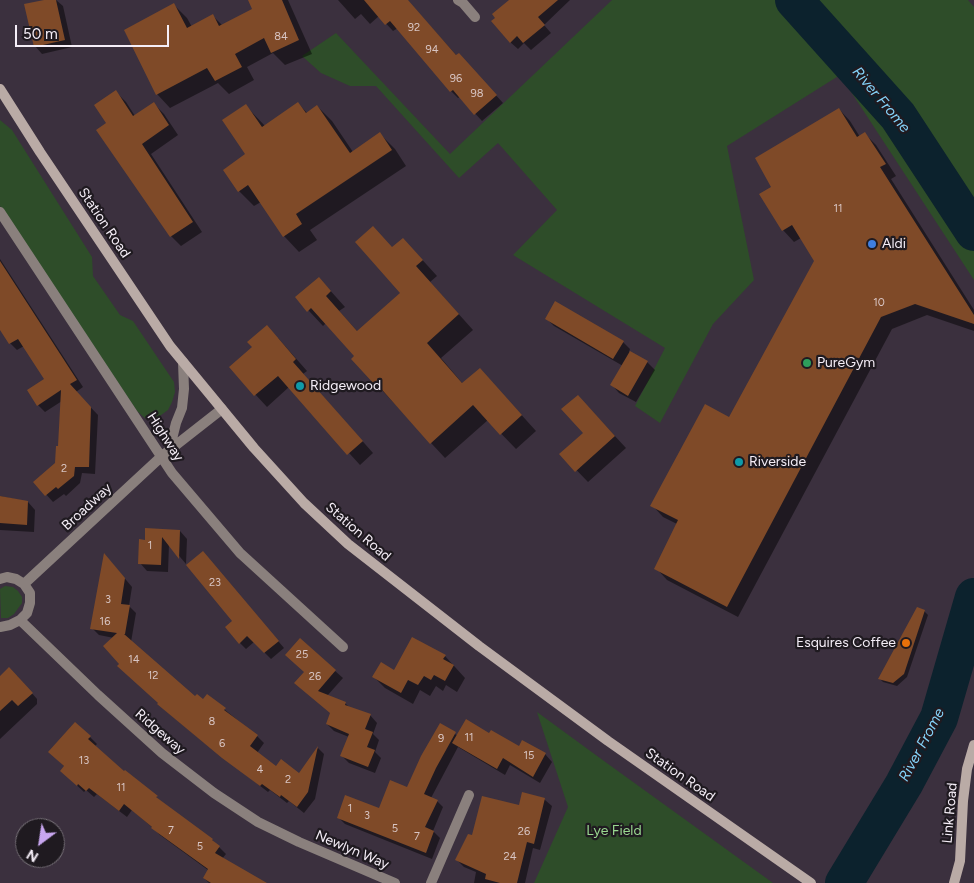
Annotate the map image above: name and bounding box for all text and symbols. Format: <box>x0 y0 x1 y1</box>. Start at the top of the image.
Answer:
scale bar <box>18 15 171 47</box>
house number: 92 <box>408 21 420 35</box>
text: 50 m <box>23 25 58 43</box>
house number: 84 <box>274 30 288 44</box>
house number: 94 <box>425 43 439 57</box>
water label: River Frome <box>848 63 914 137</box>
house number: 96 <box>450 72 462 86</box>
house number: 98 <box>471 87 483 101</box>
street label: Station Road <box>74 185 134 261</box>
house number: 11 <box>833 202 843 216</box>
place label: Aldi <box>882 236 906 252</box>
marker: Aldi <box>866 238 878 250</box>
house number: 10 <box>873 296 885 310</box>
place label: PureGym <box>817 355 875 371</box>
marker: PureGym <box>801 357 813 369</box>
place label: Ridgewood <box>310 378 381 394</box>
marker: Ridgewood <box>294 380 306 392</box>
street label: Highway <box>143 409 187 465</box>
place label: Riverside <box>749 454 806 470</box>
marker: Riverside <box>733 456 745 468</box>
house number: 2 <box>61 462 67 476</box>
street label: Broadway <box>59 480 115 534</box>
street label: Station Road <box>322 499 394 565</box>
house number: 1 <box>148 539 152 553</box>
house number: 23 <box>209 576 221 590</box>
house number: 3 <box>105 593 111 607</box>
house number: 16 <box>100 615 110 629</box>
place label: Esquires Coffee <box>796 635 896 651</box>
marker: Esquires Coffee <box>900 637 912 649</box>
house number: 25 <box>296 648 308 662</box>
house number: 14 <box>128 653 140 667</box>
house number: 12 <box>148 669 158 683</box>
house number: 26 <box>309 670 321 684</box>
water label: River Frome <box>895 705 949 785</box>
street label: Ridgeway <box>131 706 189 758</box>
house number: 8 <box>209 715 215 729</box>
house number: 11 <box>464 731 474 745</box>
house number: 9 <box>438 732 444 746</box>
house number: 6 <box>219 737 225 751</box>
street label: Station Road <box>642 745 718 805</box>
house number: 15 <box>524 749 534 763</box>
house number: 13 <box>79 754 89 768</box>
house number: 4 <box>257 763 263 777</box>
house number: 2 <box>285 773 291 787</box>
house number: 11 <box>116 781 126 795</box>
street label: Link Road <box>939 782 961 844</box>
house number: 1 <box>348 802 352 816</box>
house number: 3 <box>364 809 370 823</box>
north arrow <box>15 818 65 868</box>
house number: 5 <box>392 822 398 836</box>
park label: Lye Field <box>586 823 642 839</box>
house number: 7 <box>168 824 174 838</box>
house number: 26 <box>518 825 530 839</box>
street label: Newlyn Way <box>313 827 391 873</box>
house number: 7 <box>414 830 420 844</box>
house number: 5 <box>197 840 203 854</box>
text: N <box>24 845 42 866</box>
house number: 24 <box>504 850 516 864</box>

